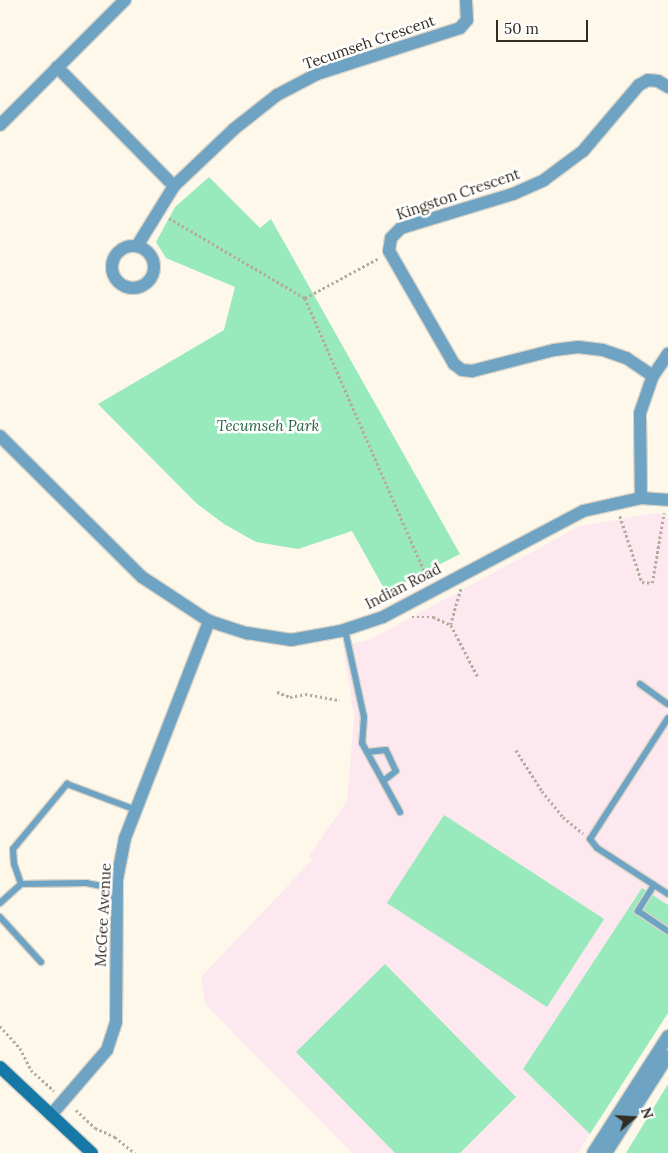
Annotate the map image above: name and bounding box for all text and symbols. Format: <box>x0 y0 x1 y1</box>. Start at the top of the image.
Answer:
scale bar <box>498 10 590 42</box>
street label: Tecumseh Crescent <box>301 11 437 73</box>
text: 50 m <box>504 19 539 38</box>
street label: Kingston Crescent <box>394 164 522 224</box>
park label: Tecumseh Park <box>217 417 319 435</box>
street label: Indian Road <box>362 559 444 613</box>
street label: McGee Avenue <box>91 863 115 967</box>
north arrow <box>608 1093 658 1143</box>
text: N <box>637 1105 657 1121</box>

